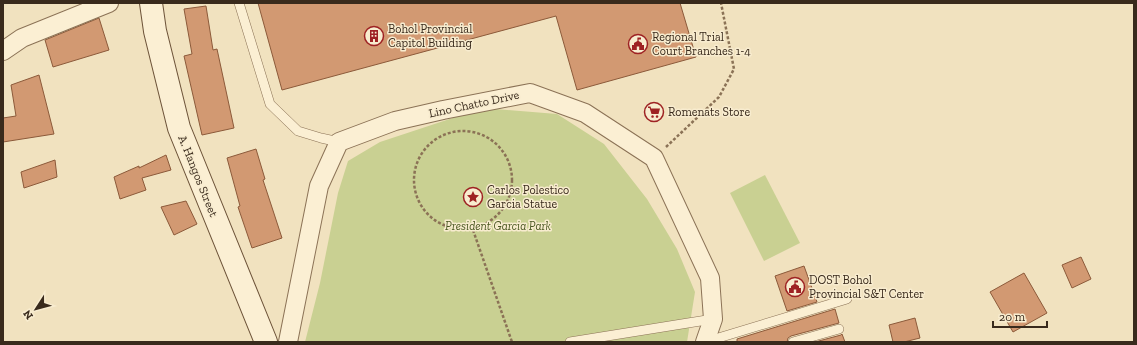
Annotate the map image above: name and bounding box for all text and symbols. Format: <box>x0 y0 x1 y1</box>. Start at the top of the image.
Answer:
place label: Bohol Provincial Capitol Building <box>388 22 472 50</box>
building icon: Bohol Provincial Capitol Building <box>363 25 385 47</box>
place label: Regional Trial Court Branches 1-4 <box>652 30 751 58</box>
public building icon: Regional Trial Court Branches 1-4 <box>627 33 649 55</box>
street label: Lino Chatto Drive <box>428 88 521 120</box>
supermarket icon: Romenats Store <box>643 101 665 123</box>
place label: Romenats Store <box>668 105 751 119</box>
street label: A. Hangos Street <box>175 133 221 219</box>
place label: Carlos Polestico Garcia Statue <box>487 183 569 211</box>
place icon: Carlos Polestico Garcia Statue <box>462 186 484 208</box>
park label: President Garcia Park <box>445 219 552 233</box>
place label: DOST Bohol Provincial S&T Center <box>809 273 924 301</box>
public building icon: DOST Bohol Provincial S&T Center <box>784 276 806 298</box>
north arrow <box>16 289 56 329</box>
scale bar <box>993 303 1047 329</box>
text: N <box>20 307 36 322</box>
text: 20 m <box>999 310 1026 324</box>

